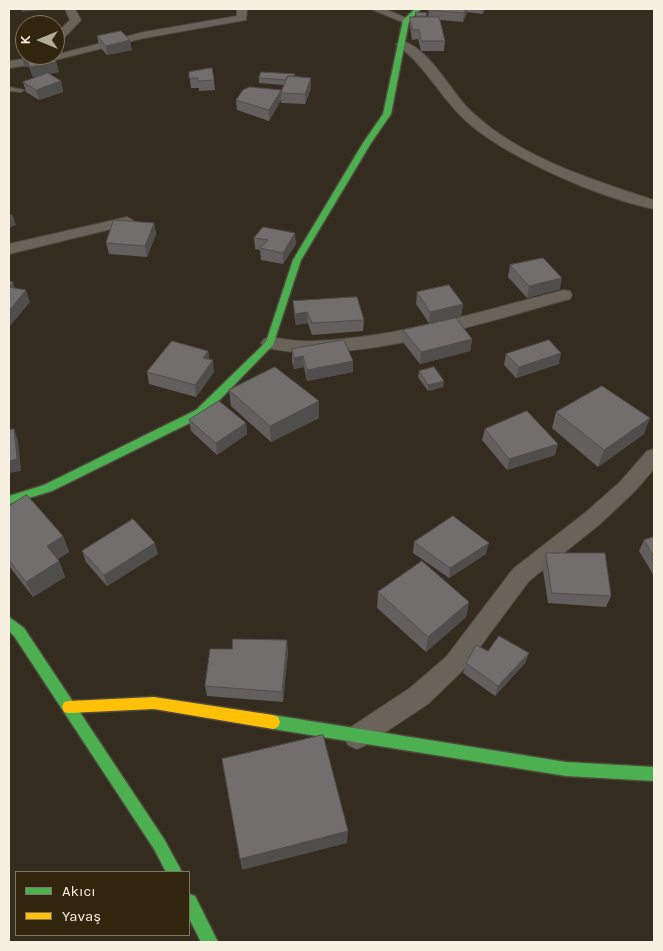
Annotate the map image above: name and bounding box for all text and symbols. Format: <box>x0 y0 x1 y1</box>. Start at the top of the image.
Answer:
north arrow <box>15 15 65 65</box>
text: K <box>17 35 34 45</box>
legend <box>15 871 190 936</box>
text: Akıcı <box>62 882 96 900</box>
text: Yavaş <box>62 907 101 925</box>

